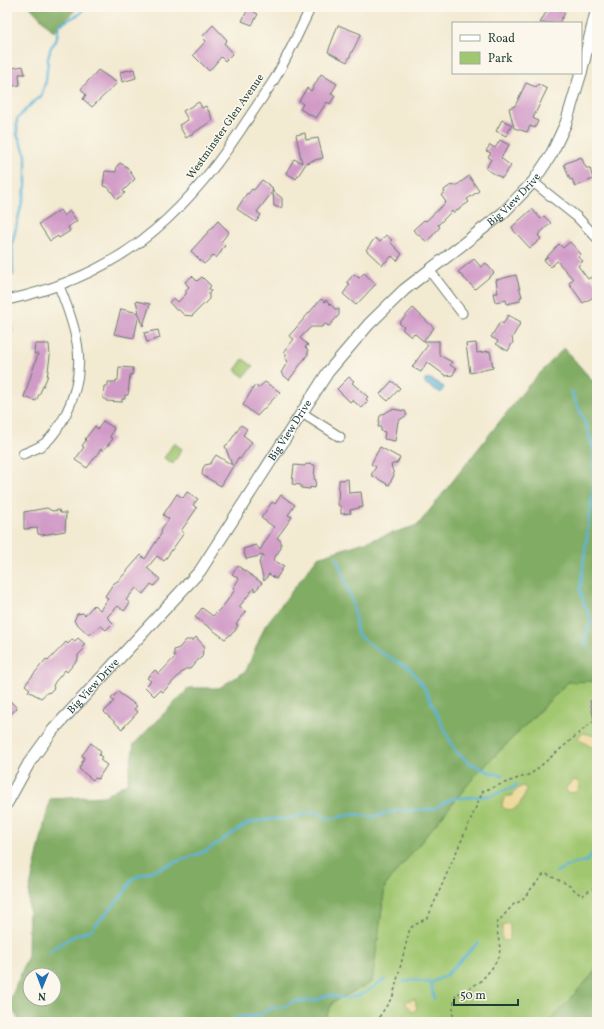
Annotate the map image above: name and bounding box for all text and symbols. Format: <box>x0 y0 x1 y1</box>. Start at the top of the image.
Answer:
legend <box>452 22 582 74</box>
text: Road <box>488 31 515 47</box>
text: Park <box>488 51 513 67</box>
street label: Westminster Glen Avenue <box>184 71 268 183</box>
street label: Big View Drive <box>484 170 544 230</box>
street label: Big View Drive <box>265 397 316 464</box>
street label: Big View Drive <box>64 655 123 717</box>
north arrow <box>22 967 62 1007</box>
scale bar <box>454 981 518 1007</box>
text: N <box>38 988 46 1003</box>
text: 50 m <box>460 988 486 1004</box>

